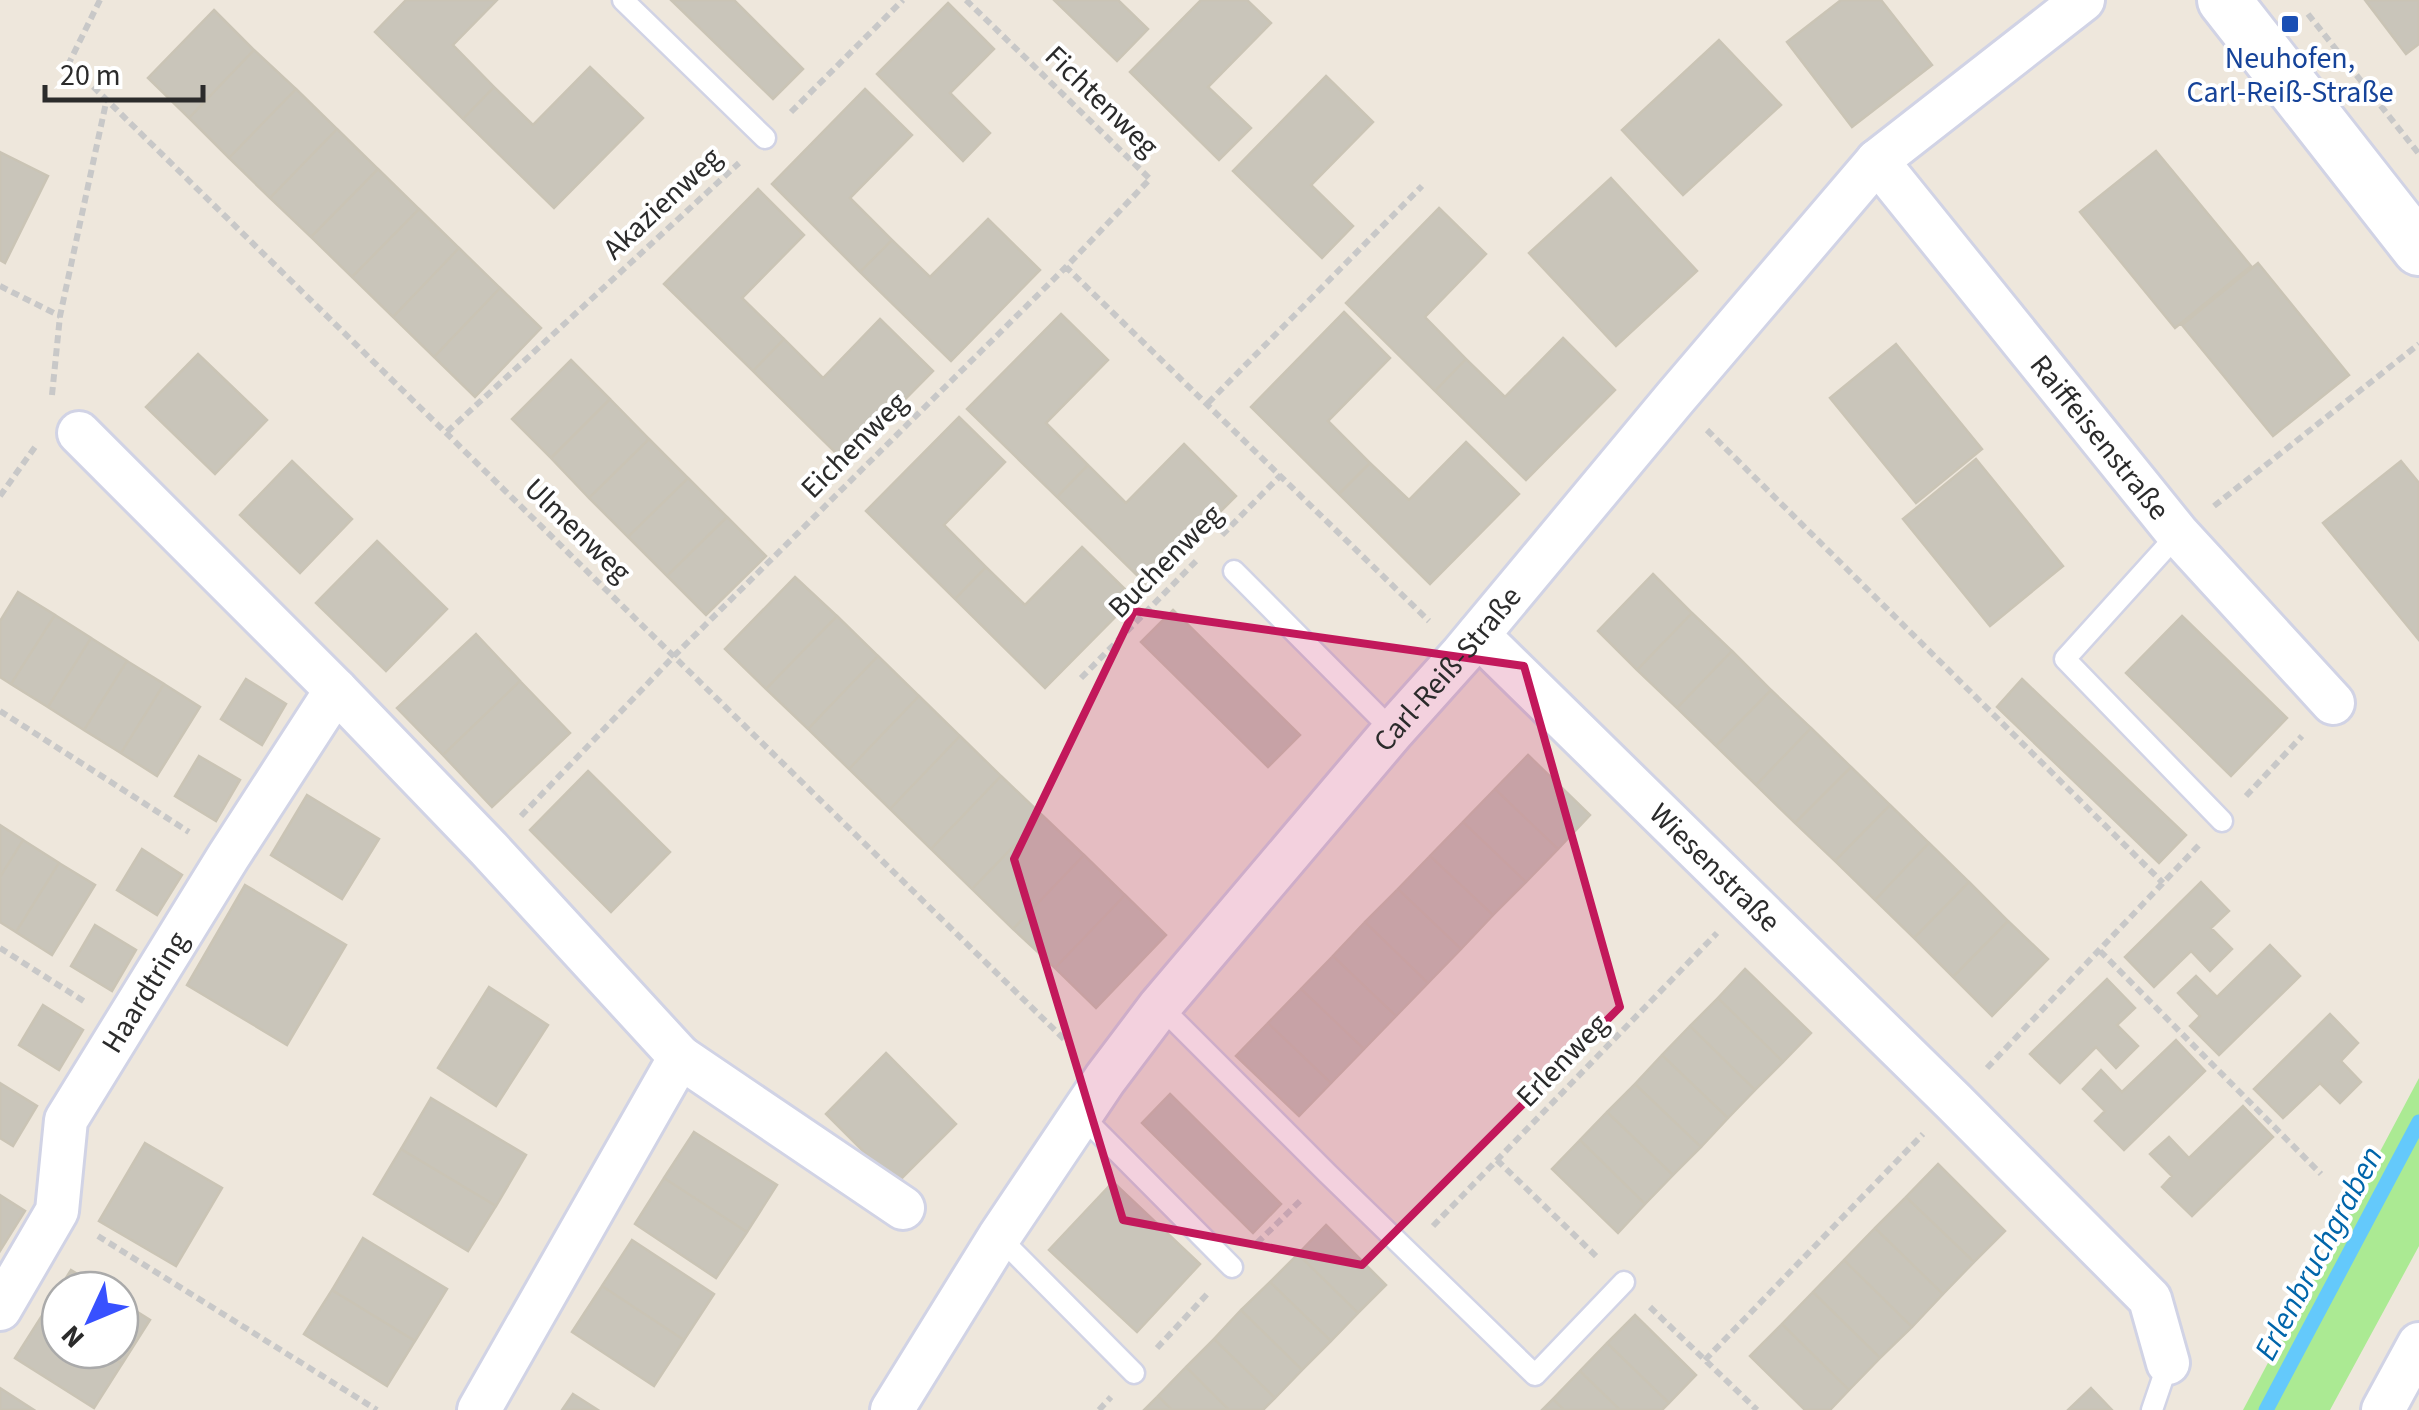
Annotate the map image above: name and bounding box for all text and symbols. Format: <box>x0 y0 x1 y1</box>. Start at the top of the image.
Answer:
marker: Neuhofen, Carl-Reiß-Straße <box>2279 13 2301 35</box>
street label: Fichtenweg <box>1035 36 1169 167</box>
place label: Neuhofen, Carl-Reiß-Straße <box>2186 37 2394 114</box>
scale bar <box>45 40 202 102</box>
text: 20 m <box>60 54 121 97</box>
street label: Akazienweg <box>593 137 731 270</box>
street label: Raiffeisenstraße <box>2019 346 2180 530</box>
street label: Eichenweg <box>791 382 918 509</box>
street label: Ulmenweg <box>514 468 641 592</box>
street label: Buchenweg <box>1098 494 1232 628</box>
street label: Carl-Reiß-Straße <box>1363 577 1532 761</box>
street label: Wiesenstraße <box>1639 793 1790 942</box>
street label: Haardtring <box>91 923 199 1062</box>
street label: Erlenweg <box>1506 1004 1618 1117</box>
water label: Erlenbruchgraben <box>2243 1138 2395 1369</box>
north arrow <box>40 1270 140 1370</box>
text: N <box>52 1316 94 1357</box>

